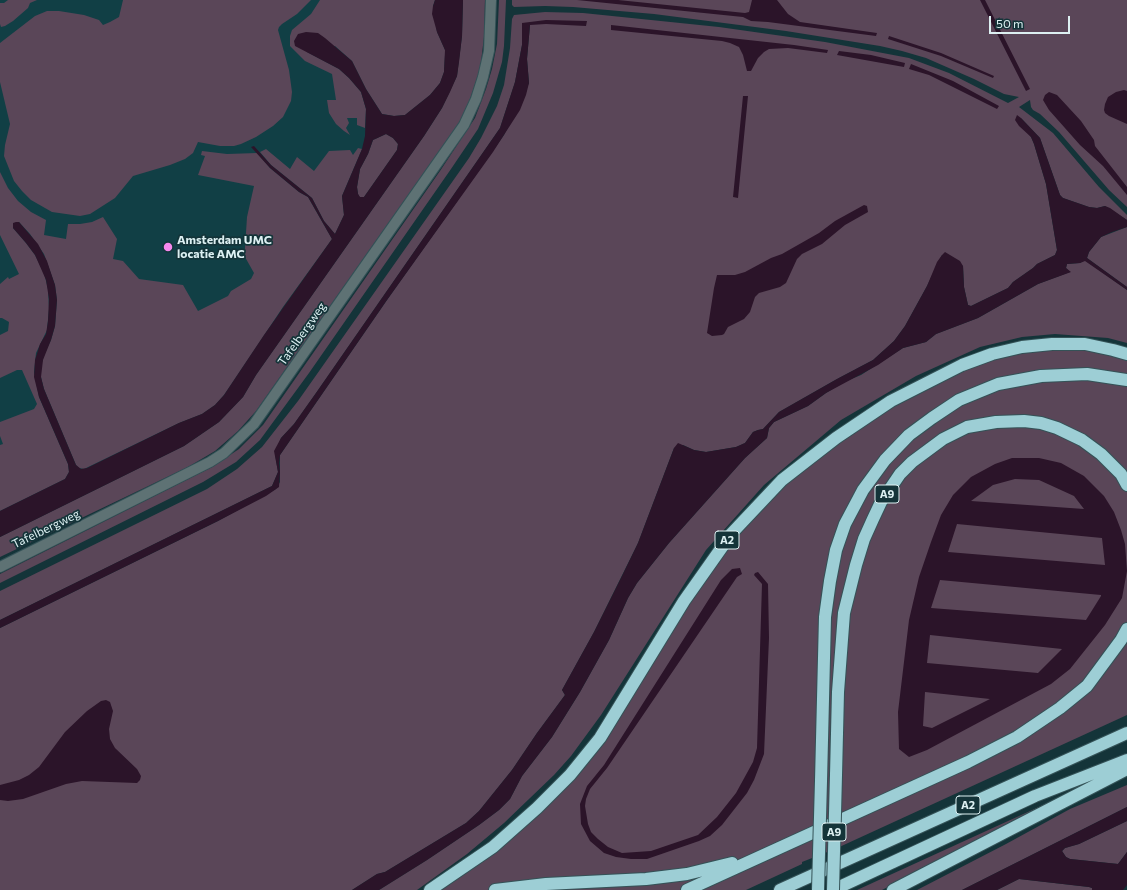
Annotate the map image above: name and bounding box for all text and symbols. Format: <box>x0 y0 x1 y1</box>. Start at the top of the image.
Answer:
scale bar <box>991 8 1072 34</box>
text: 50 m <box>996 16 1024 30</box>
place label: Amsterdam UMC locatie AMC <box>177 233 272 261</box>
marker: Amsterdam UMC locatie AMC <box>162 241 174 253</box>
street label: Tafelbergweg <box>275 300 329 368</box>
road number: A9 <box>875 485 899 503</box>
street label: Tafelbergweg <box>10 506 82 552</box>
road number: A2 <box>715 531 739 549</box>
road number: A2 <box>956 796 980 814</box>
road number: A9 <box>822 823 846 841</box>

